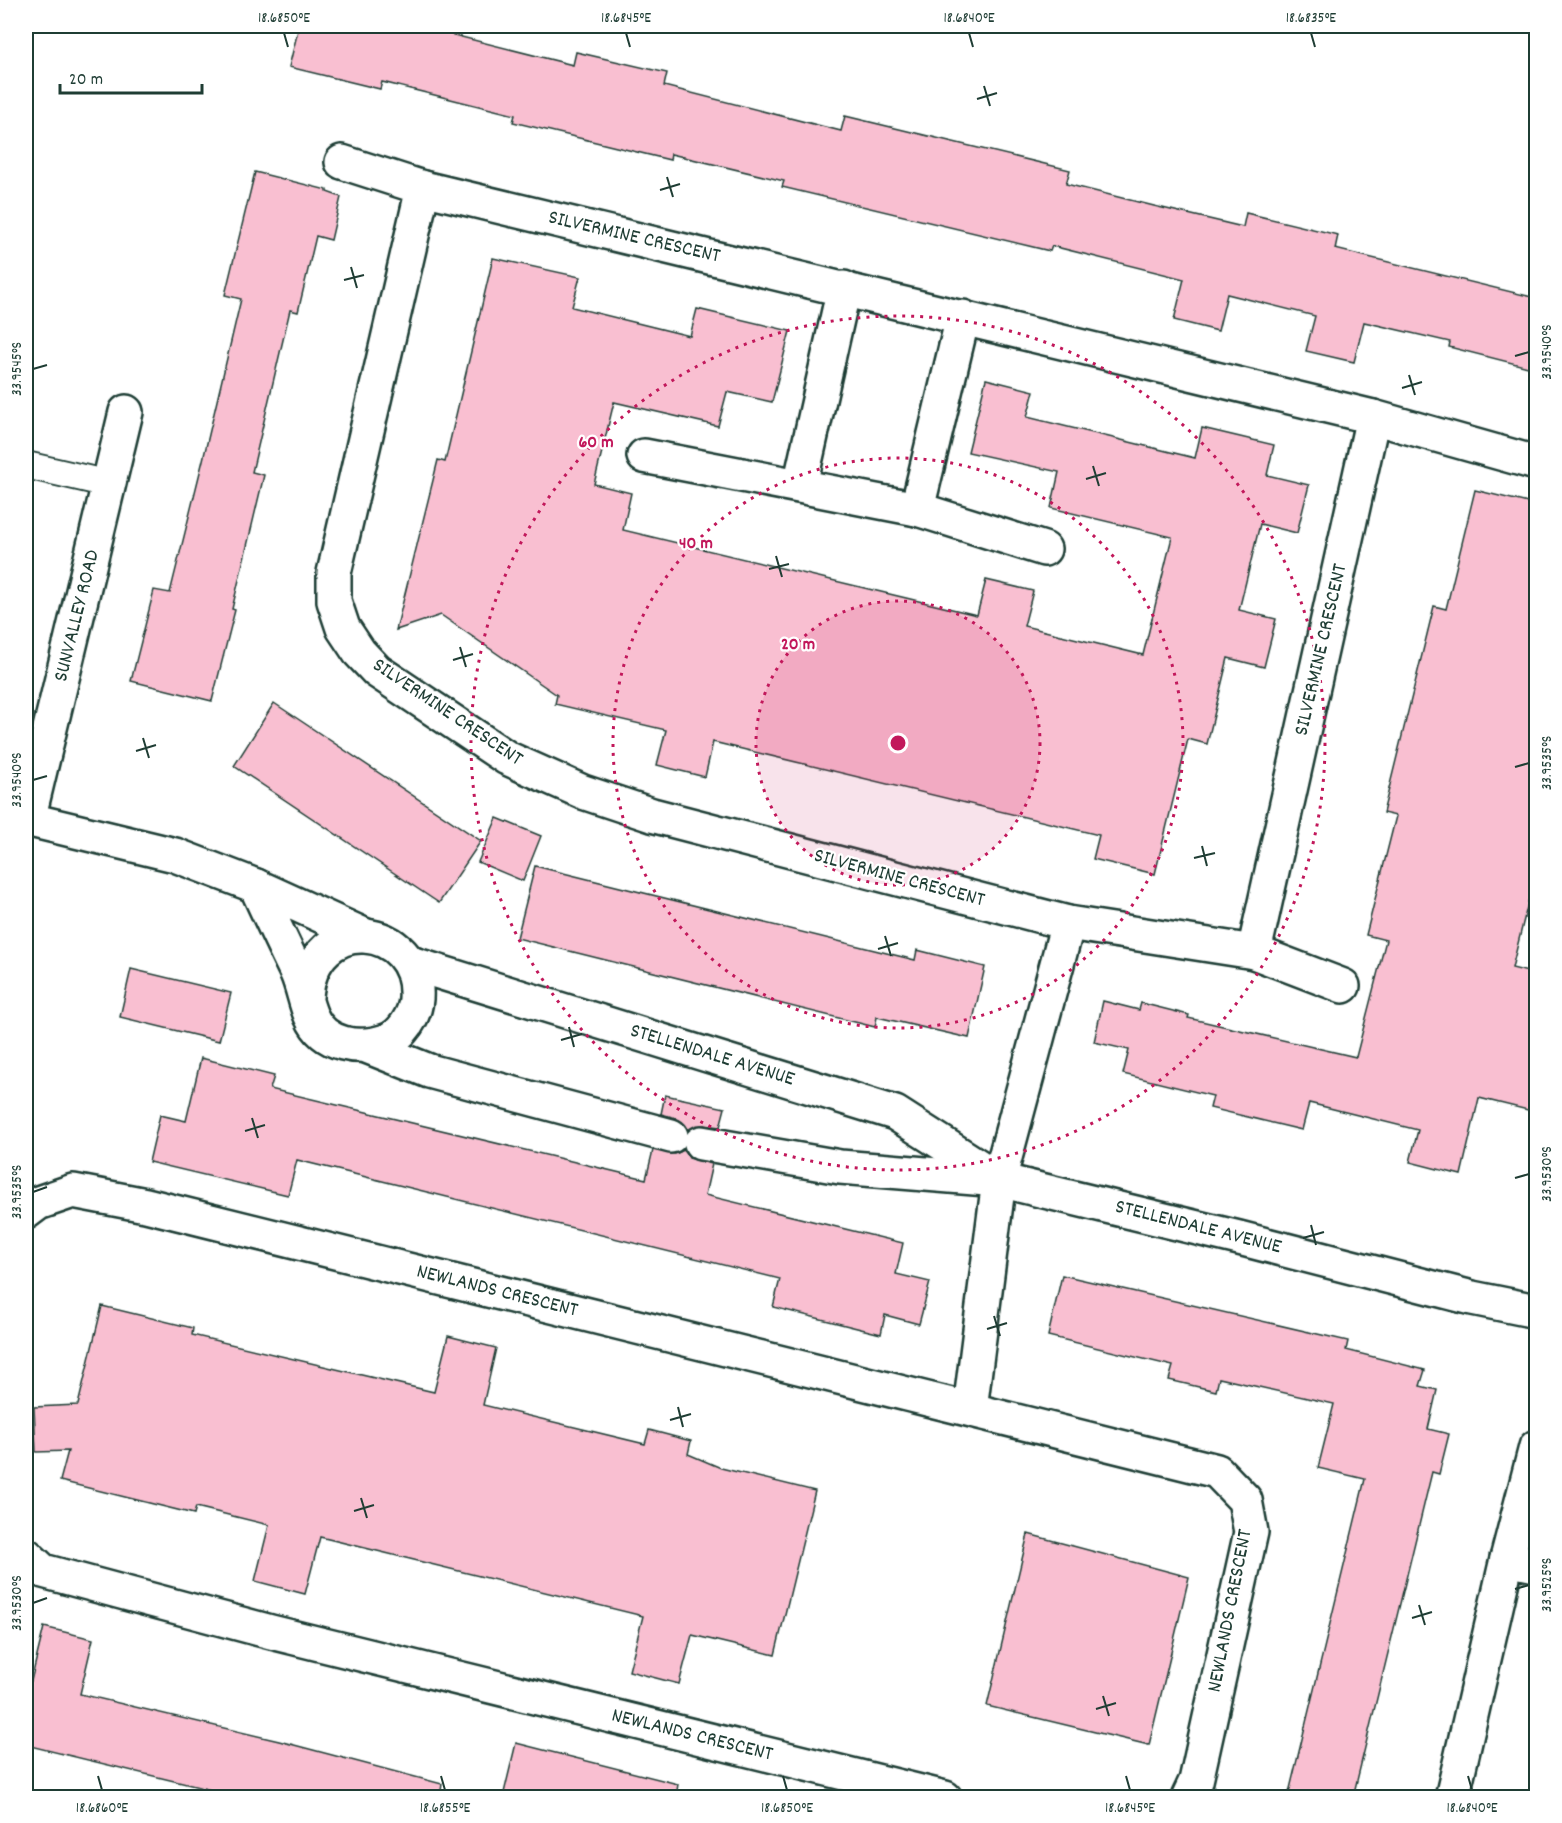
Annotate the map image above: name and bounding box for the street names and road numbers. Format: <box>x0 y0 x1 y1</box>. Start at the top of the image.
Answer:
street label: SILVERMINE CRESCENT <box>545 204 724 273</box>
street label: SUNVALLEY ROAD <box>47 547 109 685</box>
street label: SILVERMINE CRESCENT <box>1288 560 1357 739</box>
street label: SILVERMINE CRESCENT <box>366 651 529 775</box>
street label: SILVERMINE CRESCENT <box>810 842 988 916</box>
street label: STELLENDALE AVENUE <box>626 1017 798 1095</box>
street label: STELLENDALE AVENUE <box>1112 1193 1285 1263</box>
street label: NEWLANDS CRESCENT <box>413 1257 581 1327</box>
street label: NEWLANDS CRESCENT <box>1200 1526 1262 1695</box>
street label: NEWLANDS CRESCENT <box>608 1701 776 1771</box>

